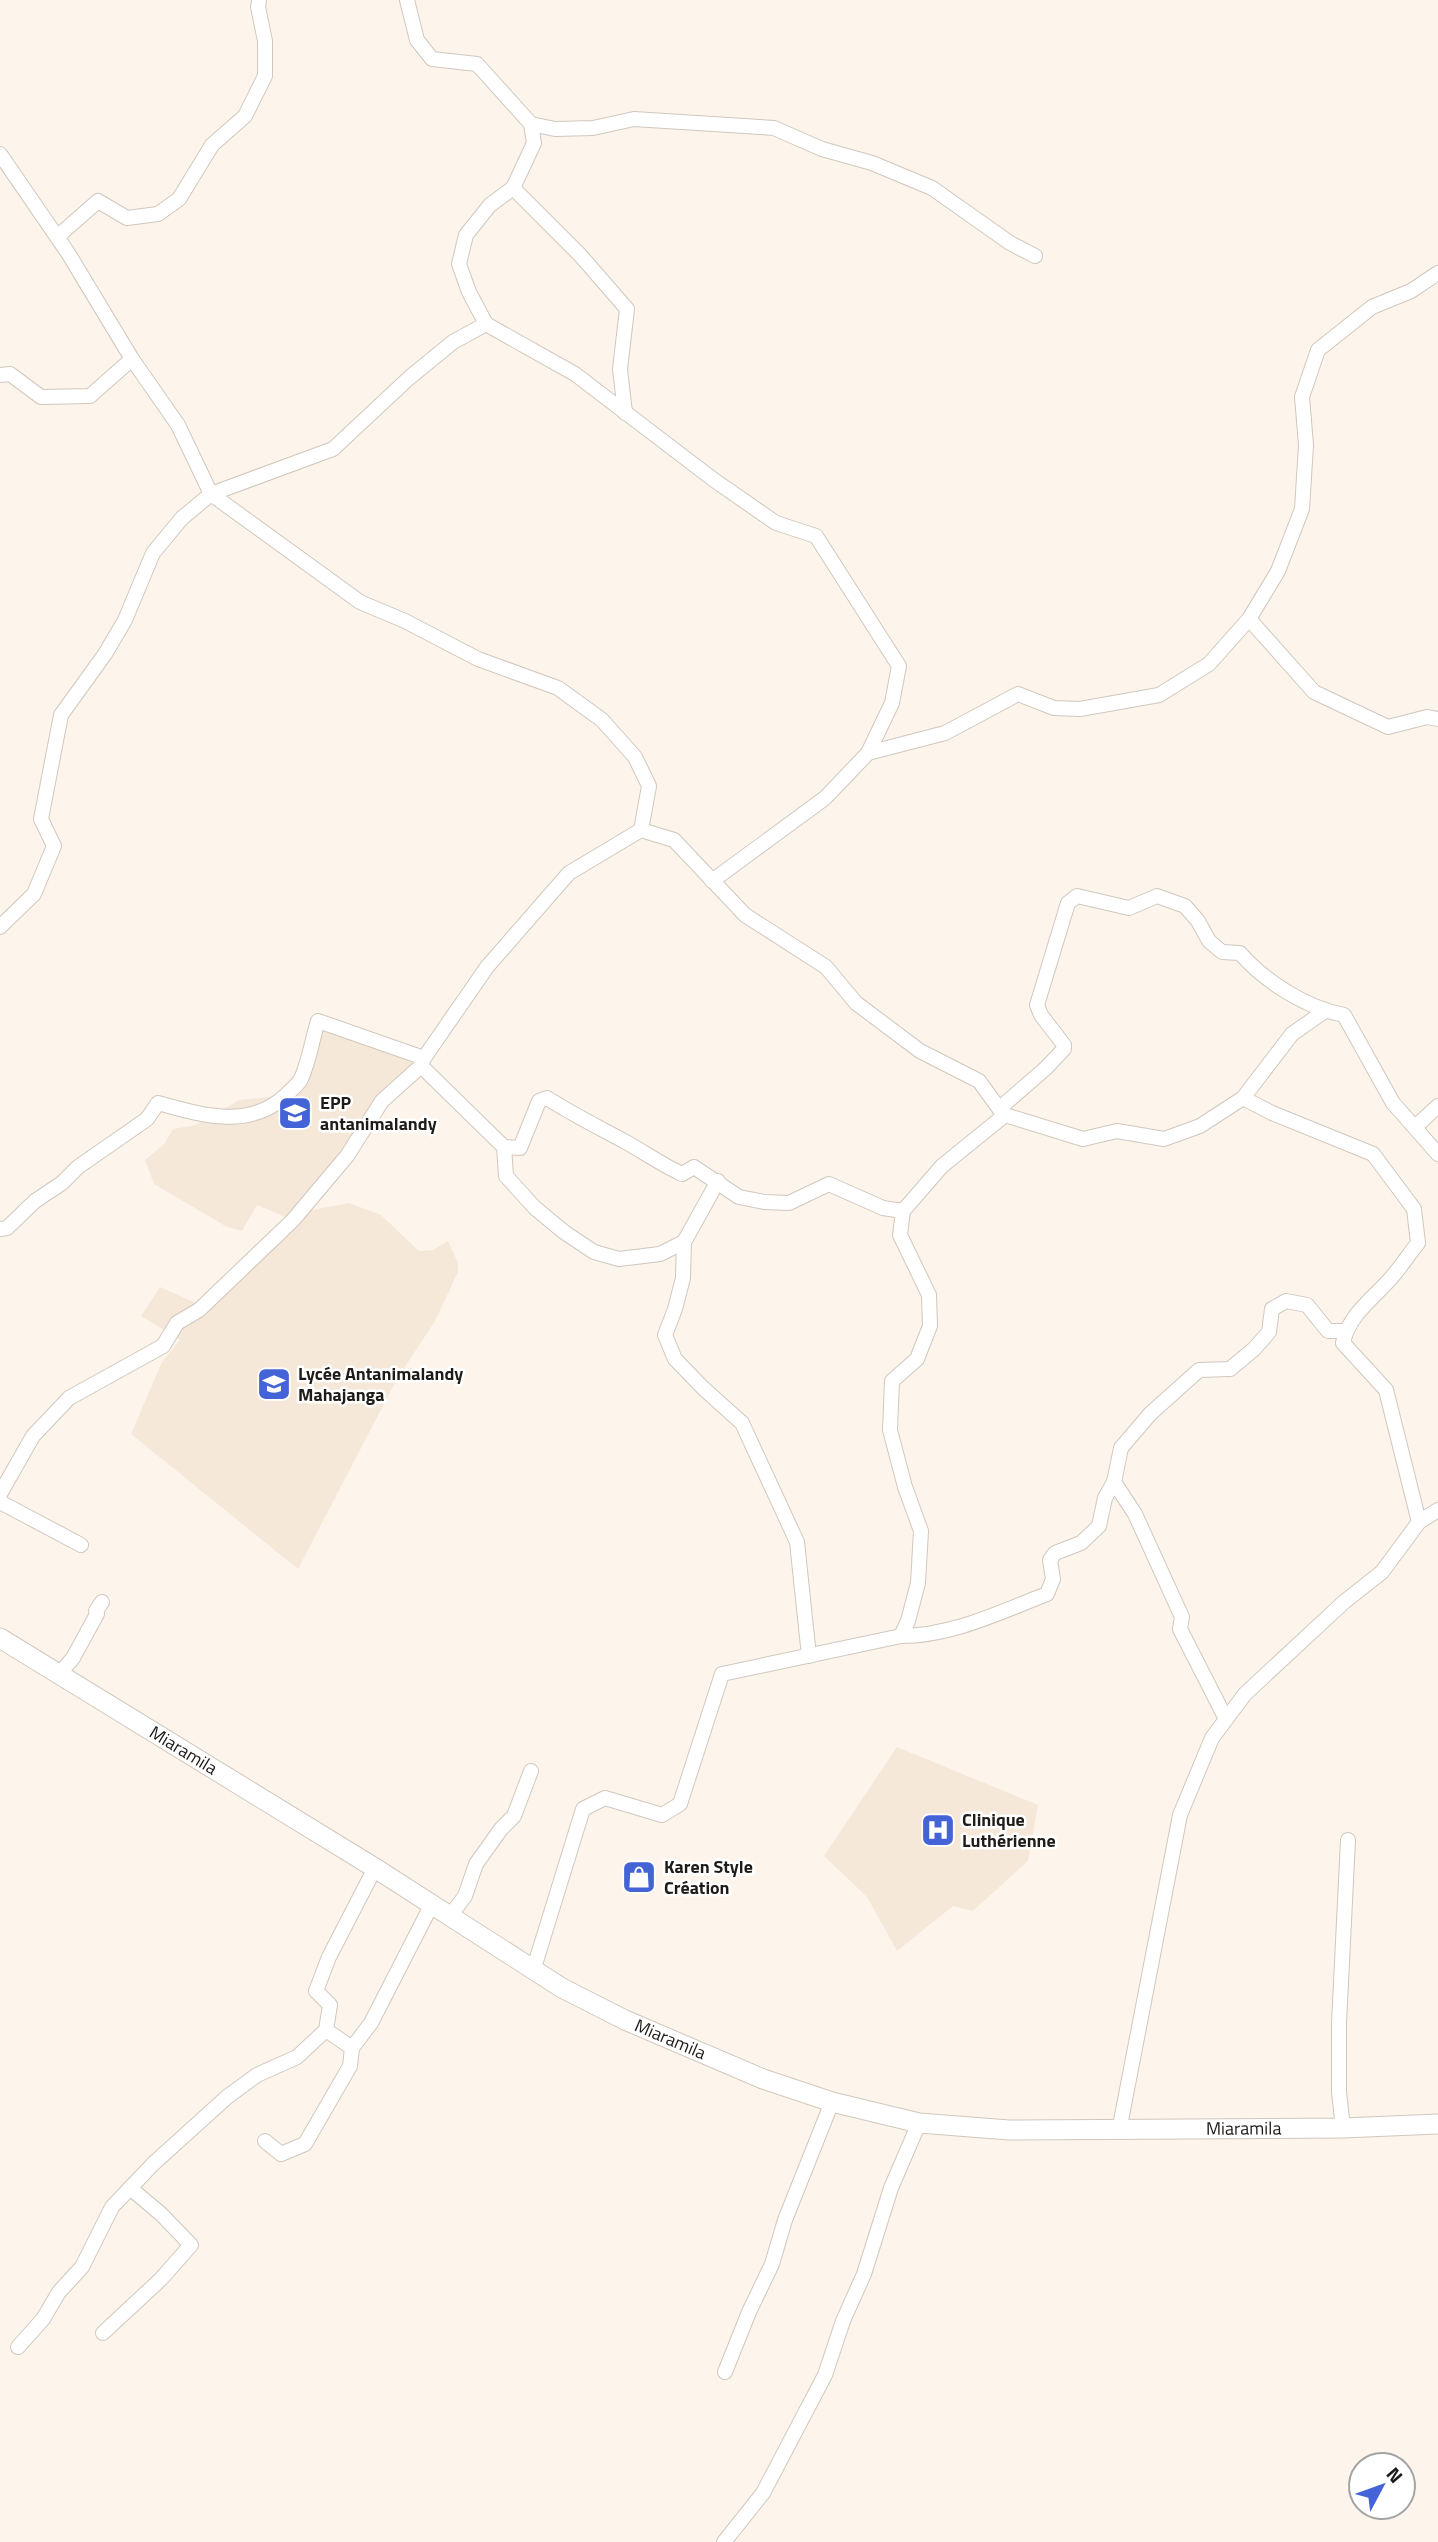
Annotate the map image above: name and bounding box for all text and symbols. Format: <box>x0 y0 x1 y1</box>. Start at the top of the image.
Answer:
place label: EPP antanimalandy <box>320 1089 437 1137</box>
school or university icon: EPP antanimalandy <box>276 1094 314 1132</box>
place label: Lycée Antanimalandy Mahajanga <box>298 1360 463 1408</box>
school or university icon: Lycée Antanimalandy Mahajanga <box>255 1365 293 1403</box>
street label: Miaramila <box>144 1719 223 1781</box>
place label: Clinique Luthérienne <box>962 1806 1056 1854</box>
hospital icon: Clinique Luthérienne <box>919 1811 957 1849</box>
place label: Karen Style Création <box>664 1853 753 1901</box>
shop icon: Karen Style Création <box>620 1858 658 1896</box>
street label: Miaramila <box>630 2012 711 2066</box>
street label: Miaramila <box>1206 2114 1282 2142</box>
north arrow <box>1347 2451 1417 2521</box>
text: N <box>1380 2460 1410 2489</box>

